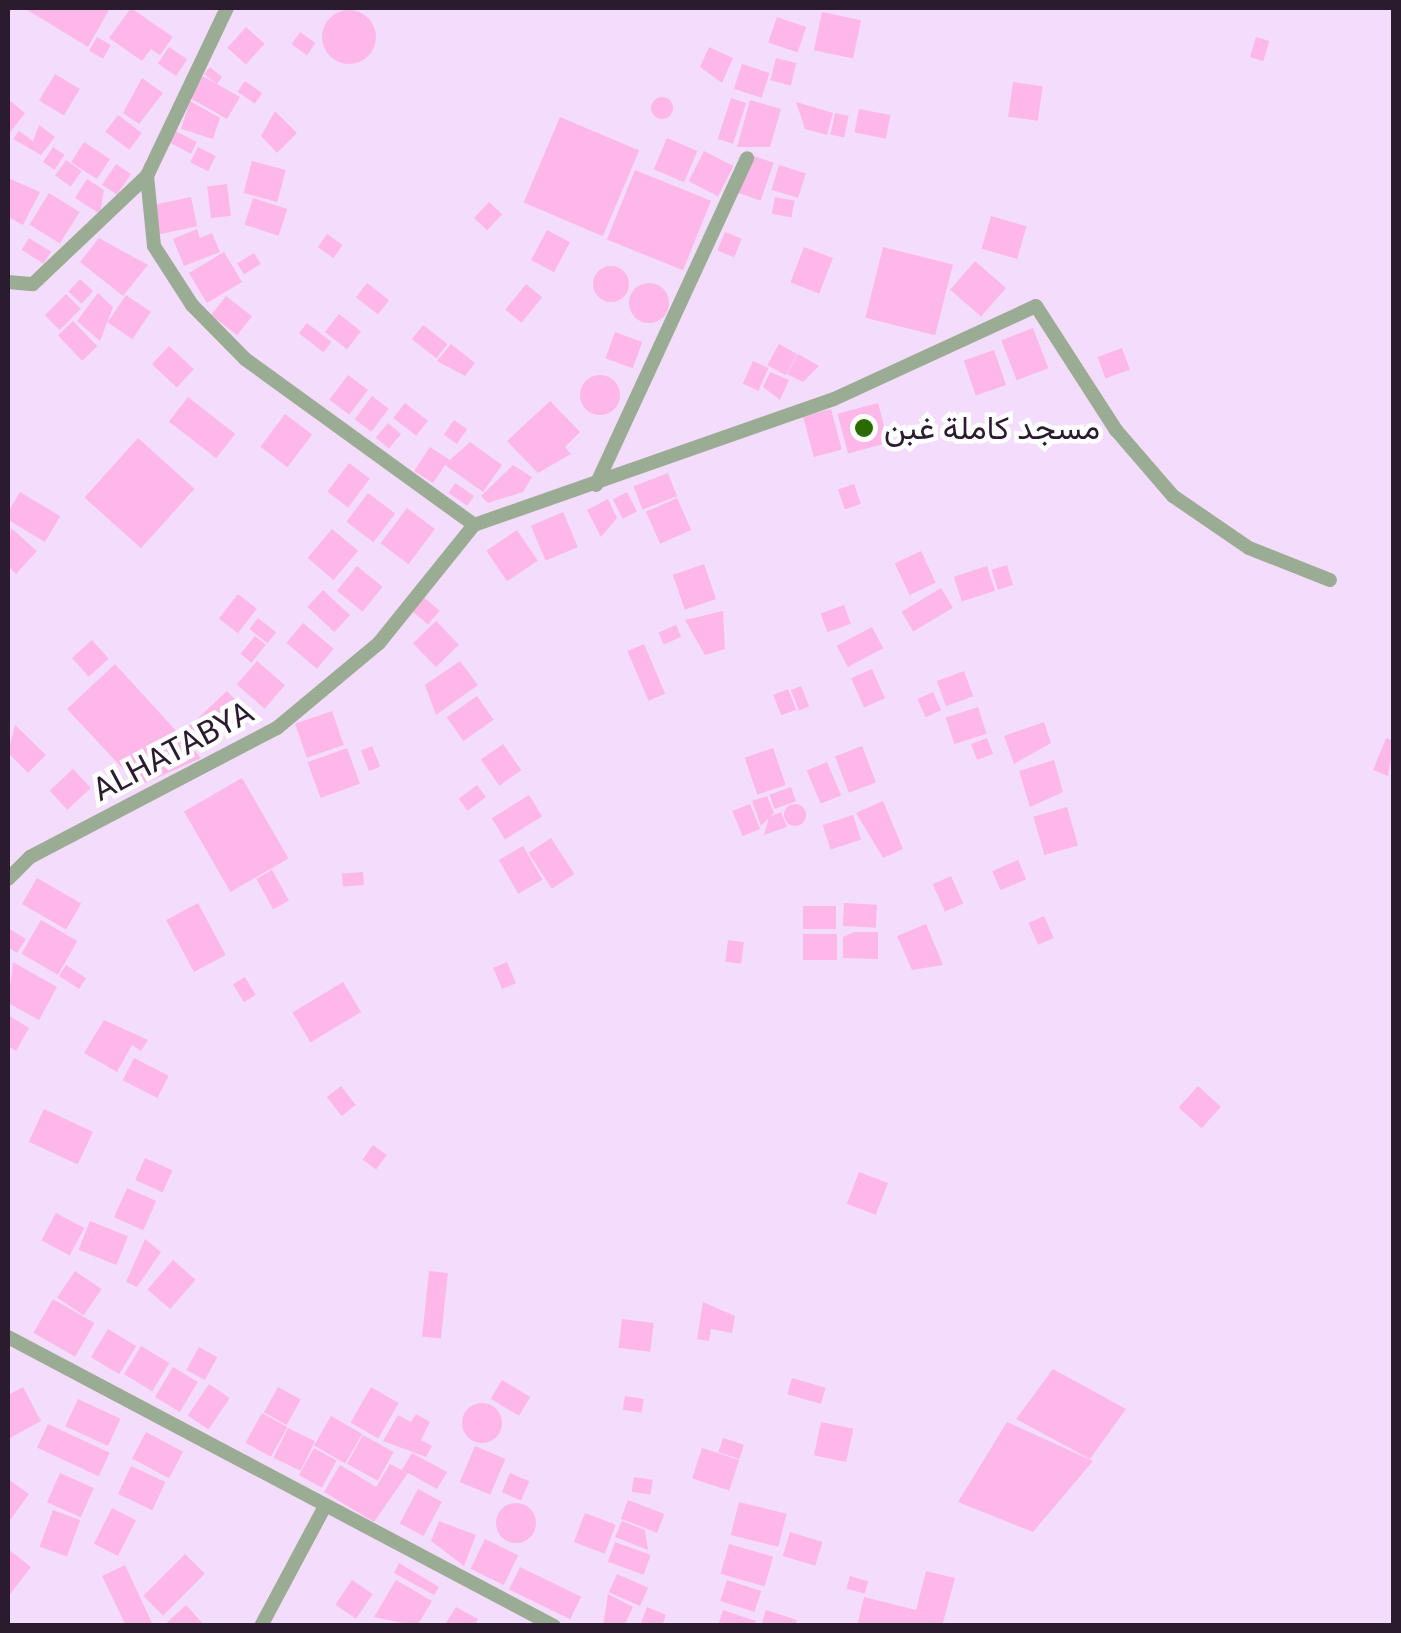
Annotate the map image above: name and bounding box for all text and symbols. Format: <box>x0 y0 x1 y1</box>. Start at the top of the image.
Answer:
place label: مسجد كاملة غبن <box>884 409 1100 447</box>
marker: مسجد كاملة غبن <box>853 417 875 439</box>
street label: ALHATABYA <box>86 693 260 809</box>

